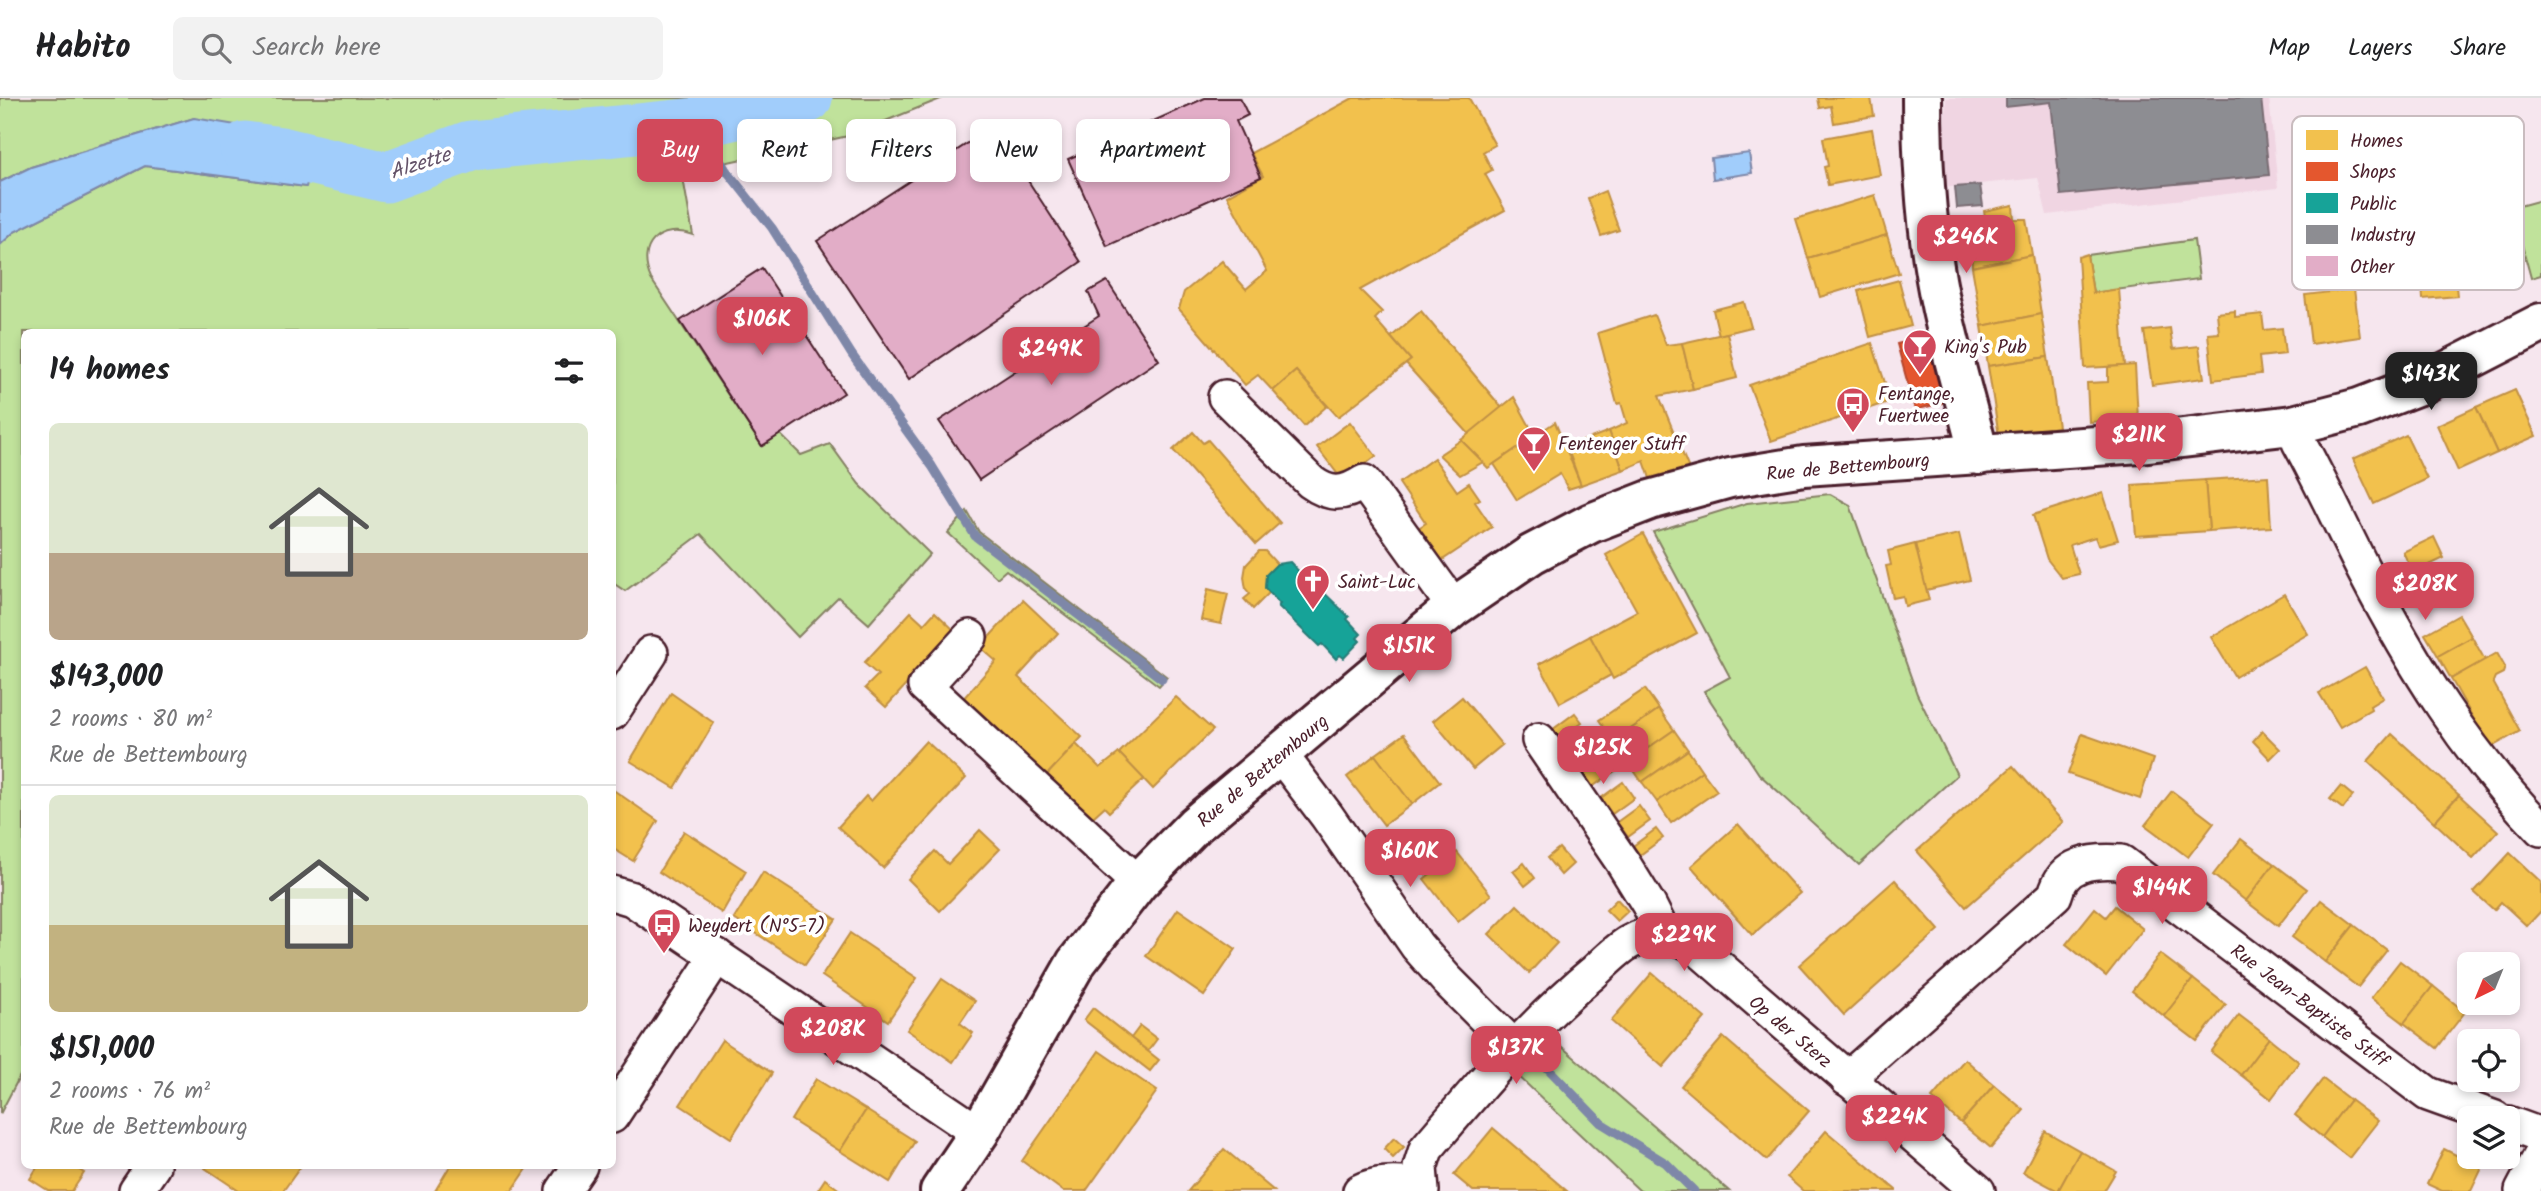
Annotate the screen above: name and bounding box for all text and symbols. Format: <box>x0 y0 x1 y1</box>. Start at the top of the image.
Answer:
search box <box>173 17 663 80</box>
text: Habito <box>35 22 131 75</box>
text: Search here <box>253 27 381 69</box>
icon: search <box>197 29 235 67</box>
text: Map <box>2268 29 2310 68</box>
text: Layers <box>2348 29 2412 68</box>
text: Share <box>2450 29 2506 68</box>
legend <box>2292 116 2524 290</box>
chip: Buy <box>637 119 723 182</box>
chip: Rent <box>737 119 832 182</box>
chip: Filters <box>846 119 956 182</box>
chip: New <box>970 119 1062 182</box>
chip: Apartment <box>1076 119 1230 182</box>
text: Homes <box>2350 127 2403 157</box>
water label: Alzette <box>386 138 458 190</box>
text: Shops <box>2350 158 2396 188</box>
text: Public <box>2350 190 2397 220</box>
pin: $246K <box>1917 216 2015 275</box>
text: $246K <box>1933 220 1999 256</box>
text: Industry <box>2350 221 2416 251</box>
text: Other <box>2350 253 2396 283</box>
pin: $106K <box>713 298 811 357</box>
text: $106K <box>733 302 791 338</box>
bar icon: King's Pub <box>1901 327 1939 376</box>
pin: $249K <box>1002 328 1100 387</box>
text: $249K <box>1018 332 1084 368</box>
place label: King's Pub <box>1944 333 2027 363</box>
text: 14 homes <box>49 347 170 395</box>
icon: filters <box>550 352 588 390</box>
pin: $143K <box>2382 352 2480 412</box>
text: $143K <box>2401 357 2461 393</box>
place label: Fentange, Fuertwee <box>1878 380 1955 432</box>
bus stop icon: Fentange, Fuertwee <box>1834 385 1872 434</box>
pin: $211K <box>2090 414 2188 473</box>
text: $211K <box>2112 418 2166 454</box>
bar icon: Fentenger Stuff <box>1515 424 1553 473</box>
place label: Fentenger Stuff <box>1558 430 1687 460</box>
street label: Rue de Bettembourg <box>1765 446 1931 490</box>
icon: home <box>256 469 382 595</box>
church icon: Saint-Luc <box>1294 562 1332 611</box>
pin: $208K <box>2376 562 2474 622</box>
text: $208K <box>2392 567 2458 603</box>
place label: Saint-Luc <box>1338 568 1416 598</box>
pin: $151K <box>1360 624 1458 684</box>
text: $151K <box>1383 629 1436 665</box>
text: $143,000 <box>49 654 163 702</box>
text: 2 rooms · 80 m² <box>49 702 212 738</box>
street label: Rue de Bettembourg <box>1191 707 1336 836</box>
pin: $125K <box>1554 726 1652 786</box>
text: $125K <box>1573 731 1633 767</box>
text: Rue de Bettembourg <box>49 738 248 774</box>
pin: $160K <box>1361 830 1459 889</box>
text: $160K <box>1381 834 1439 870</box>
icon: home <box>256 841 382 967</box>
pin: $144K <box>2113 866 2211 926</box>
text: $144K <box>2132 871 2192 907</box>
bus stop icon: Weydert (N°5-7) <box>645 906 683 955</box>
place label: Weydert (N°5-7) <box>688 912 825 942</box>
pin: $229K <box>1635 914 1733 973</box>
text: $229K <box>1651 918 1717 954</box>
street label: Rue Jean-Baptiste Stiff <box>2223 937 2396 1077</box>
north arrow <box>2457 952 2520 1015</box>
map controls <box>2457 952 2520 1169</box>
street label: Op der Sterz <box>1741 989 1838 1076</box>
pin: $208K <box>784 1007 882 1067</box>
text: $208K <box>800 1012 866 1048</box>
text: $151,000 <box>49 1026 154 1074</box>
pin: $137K <box>1467 1026 1565 1086</box>
button: locate <box>2457 1029 2520 1092</box>
text: $137K <box>1487 1031 1545 1067</box>
text: 2 rooms · 76 m² <box>49 1074 210 1110</box>
pin: $224K <box>1846 1096 1944 1155</box>
text: $224K <box>1862 1100 1928 1136</box>
button: layers <box>2457 1106 2520 1169</box>
text: Rue de Bettembourg <box>49 1110 248 1146</box>

